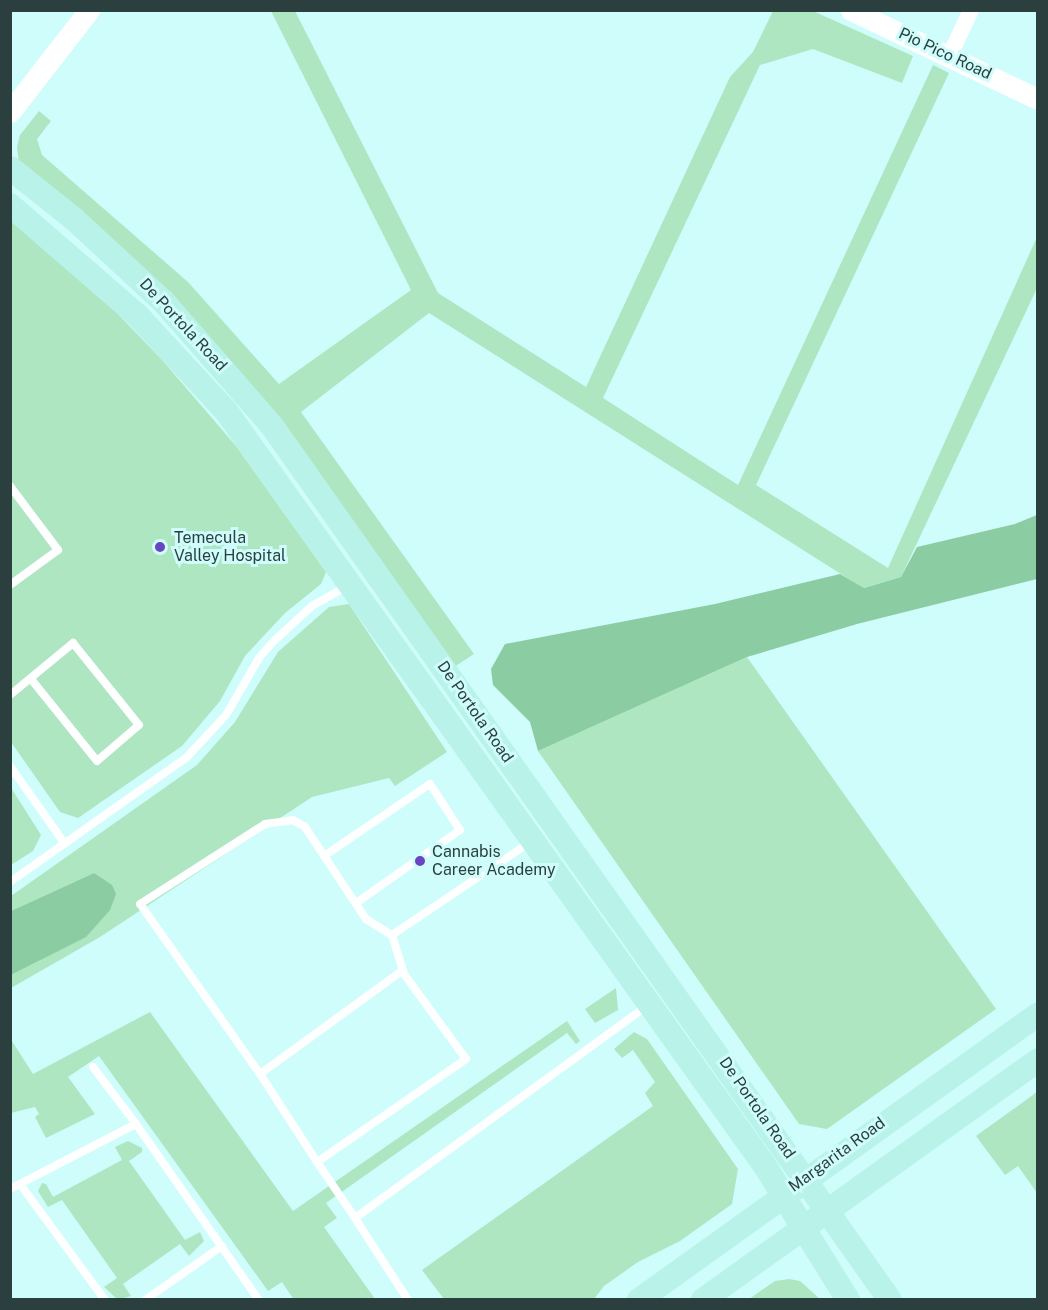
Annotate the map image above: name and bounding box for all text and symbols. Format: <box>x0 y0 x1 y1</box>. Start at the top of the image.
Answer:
street label: Pio Pico Road <box>895 24 995 84</box>
street label: De Portola Road <box>135 275 231 375</box>
place label: Temecula Valley Hospital <box>174 528 286 566</box>
marker: Temecula Valley Hospital <box>151 538 169 556</box>
street label: De Portola Road <box>433 658 517 766</box>
place label: Cannabis Career Academy <box>432 842 555 880</box>
marker: Cannabis Career Academy <box>413 854 427 868</box>
street label: De Portola Road <box>715 1054 799 1162</box>
street label: Margarita Road <box>785 1114 889 1196</box>

